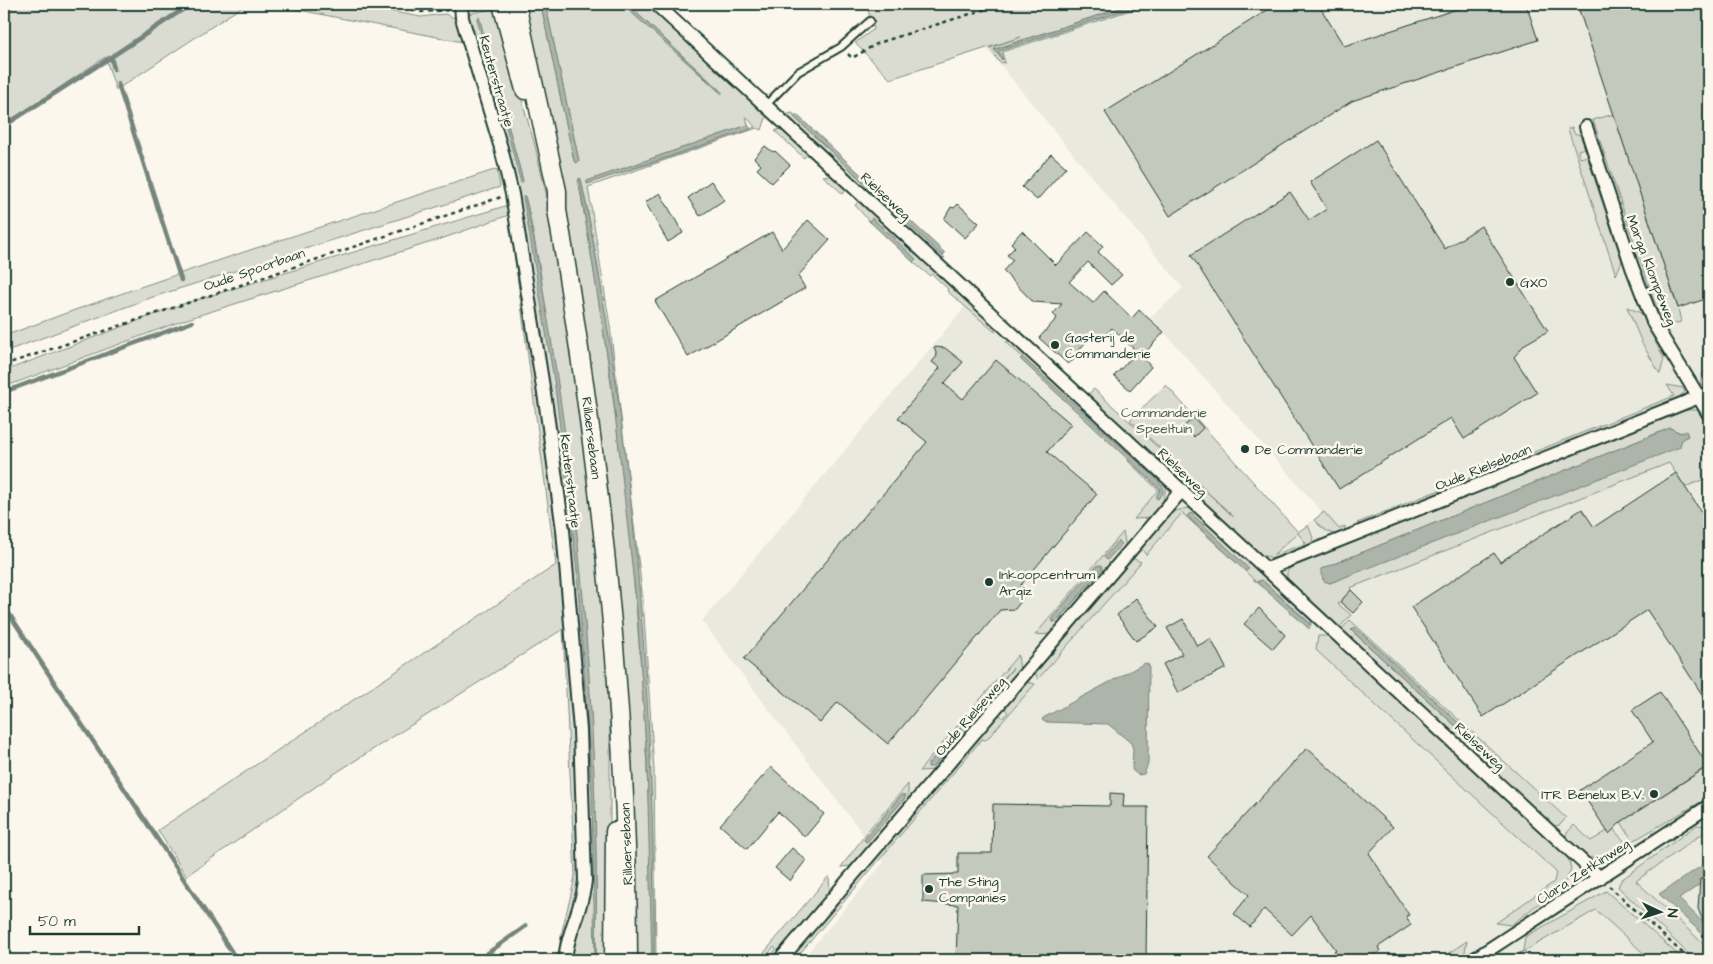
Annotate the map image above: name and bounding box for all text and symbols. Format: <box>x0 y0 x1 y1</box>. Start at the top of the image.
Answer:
street label: Keuterstraatje <box>473 33 519 130</box>
street label: Rielseweg <box>856 168 915 225</box>
street label: Marga Klompéweg <box>1621 212 1681 329</box>
street label: Oude Spoorbaan <box>201 243 308 297</box>
place label: GXO <box>1520 273 1547 293</box>
marker: GXO <box>1504 276 1516 288</box>
place label: Gasterij de Commanderie <box>1065 328 1151 364</box>
marker: Gasterij de Commanderie <box>1049 339 1061 351</box>
street label: Rillaersebaan <box>576 396 606 480</box>
park label: Commanderie Speeltuin <box>1121 403 1207 439</box>
street label: Keuterstraatje <box>554 433 586 530</box>
street label: Oude Rielsebaan <box>1432 439 1535 496</box>
place label: De Commanderie <box>1255 440 1364 460</box>
marker: De Commanderie <box>1239 443 1251 455</box>
street label: Rielseweg <box>1153 444 1212 502</box>
place label: Inkoopcentrum Arqiz <box>999 565 1095 601</box>
marker: Inkoopcentrum Arqiz <box>983 576 995 588</box>
street label: Oude Rielseweg <box>931 673 1011 761</box>
street label: Rielseweg <box>1450 718 1509 775</box>
place label: ITR Benelux B.V. <box>1541 785 1644 805</box>
marker: ITR Benelux B.V. <box>1648 788 1660 800</box>
street label: Rillaersebaan <box>616 802 638 886</box>
street label: Clara Zetkinweg <box>1533 834 1634 910</box>
place label: The Sting Companies <box>939 872 1006 908</box>
marker: The Sting Companies <box>923 883 935 895</box>
north arrow <box>1636 886 1686 936</box>
scale bar <box>30 904 139 936</box>
text: N <box>1662 908 1682 918</box>
text: 50 m <box>38 911 76 932</box>

